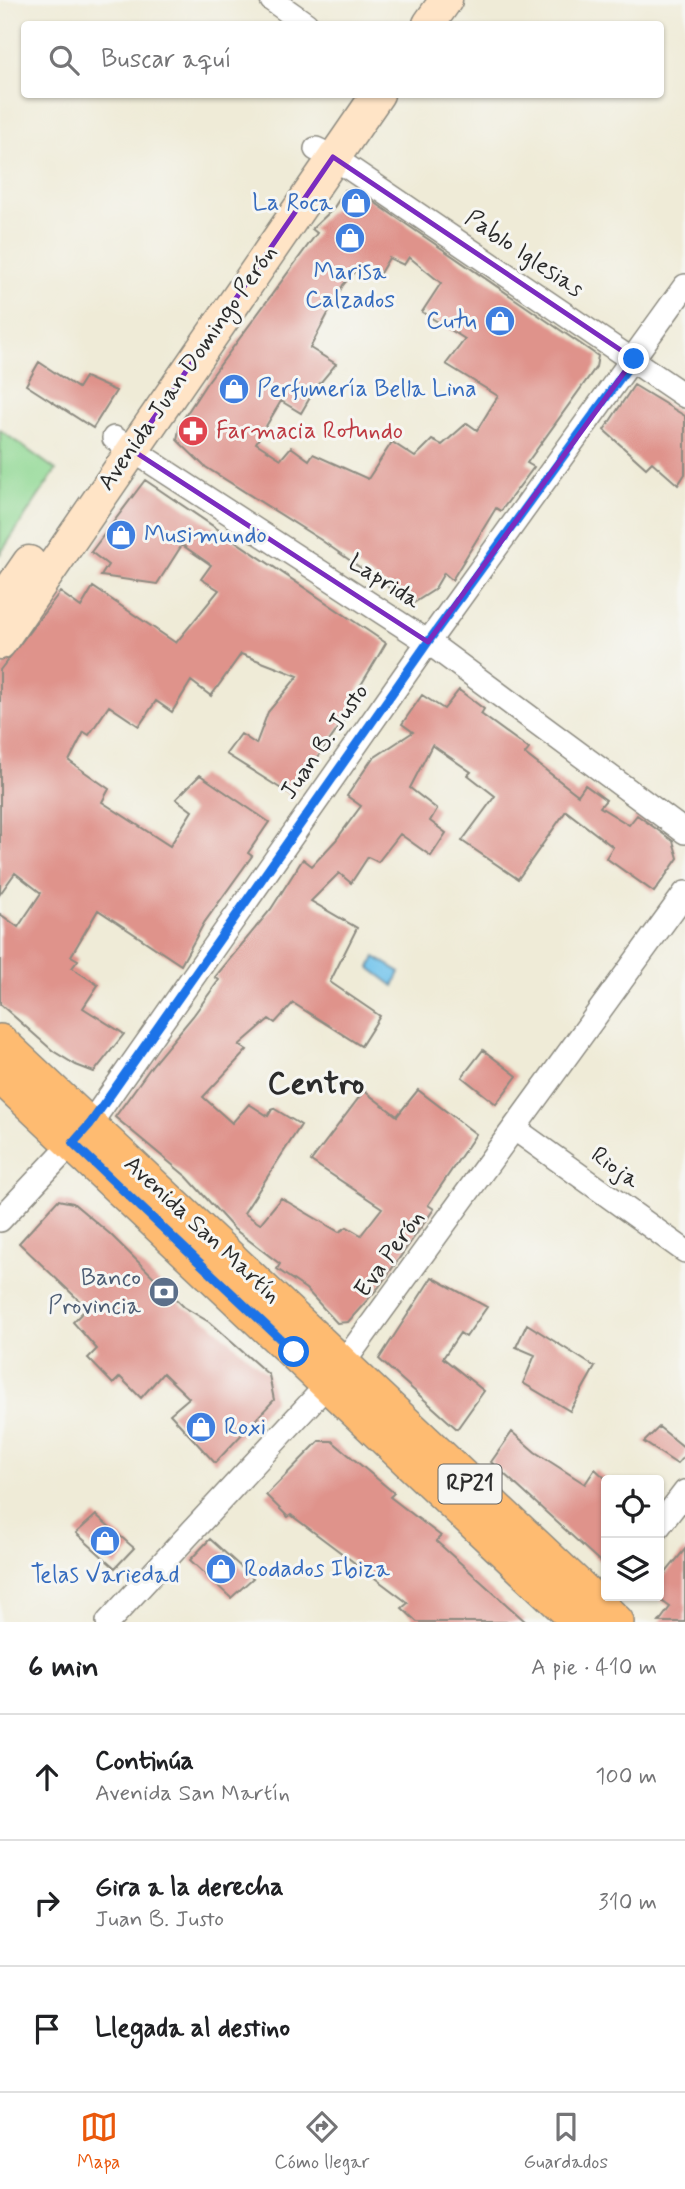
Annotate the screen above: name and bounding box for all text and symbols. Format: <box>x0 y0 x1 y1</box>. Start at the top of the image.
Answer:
search box <box>21 21 664 98</box>
icon: search <box>45 41 83 79</box>
text: Buscar aquí <box>101 43 232 77</box>
shop icon: La Roca <box>339 186 373 220</box>
place label: La Roca <box>252 188 334 219</box>
street label: Pablo Iglesias <box>459 203 590 305</box>
shop icon: Marisa Calzados <box>333 221 367 255</box>
street label: Avenida Juan Domingo Perón <box>91 239 286 498</box>
place label: Marisa Calzados <box>305 257 395 316</box>
shop icon: Cutu <box>483 304 517 338</box>
place label: Cutu <box>426 306 477 337</box>
route end <box>618 343 649 374</box>
shop icon: Perfumería Bella Lina <box>217 372 251 406</box>
place label: Perfumería Bella Lina <box>257 374 477 405</box>
pharmacy icon: Farmacia Rotundo <box>176 414 210 448</box>
place label: Farmacia Rotundo <box>216 416 403 447</box>
shop icon: Musimundo <box>104 518 138 552</box>
place label: Musimundo <box>144 520 267 551</box>
street label: Laprida <box>342 547 426 617</box>
street label: Juan B. Justo <box>274 678 376 806</box>
district label: Centro <box>268 1063 364 1105</box>
street label: Rioja <box>584 1140 646 1196</box>
street label: Avenida San Martín <box>117 1149 287 1311</box>
street label: Eva Perón <box>348 1204 432 1304</box>
place label: Banco Provincia <box>48 1263 142 1322</box>
bank icon: Banco Provincia <box>147 1275 181 1309</box>
route start <box>278 1336 309 1367</box>
shop icon: Roxi <box>184 1410 218 1444</box>
place label: Roxi <box>224 1412 266 1443</box>
road number: RP21 <box>438 1464 502 1504</box>
map controls <box>601 1475 664 1601</box>
button: locate <box>601 1475 664 1538</box>
shop icon: Telas Variedad <box>88 1524 122 1558</box>
button: layers <box>601 1538 664 1601</box>
shop icon: Rodados Ibiza <box>204 1552 238 1586</box>
place label: Rodados Ibiza <box>244 1554 390 1585</box>
place label: Telas Variedad <box>31 1560 179 1591</box>
text: 6 min <box>28 1648 99 1687</box>
text: A pie · 410 m <box>531 1653 657 1683</box>
text: Continúa <box>95 1745 194 1779</box>
icon: ahead <box>28 1758 66 1796</box>
text: 100 m <box>595 1762 657 1792</box>
text: Avenida San Martín <box>95 1779 290 1809</box>
text: Gira a la derecha <box>95 1871 284 1905</box>
icon: right <box>28 1884 66 1922</box>
text: 310 m <box>598 1888 657 1918</box>
text: Juan B. Justo <box>95 1905 224 1935</box>
icon: arrive <box>28 2010 66 2048</box>
text: Llegada al destino <box>95 2012 290 2046</box>
tab: Mapa <box>77 2108 120 2175</box>
tab: Cómo llegar <box>274 2108 369 2175</box>
tab: Guardados <box>523 2108 608 2175</box>

